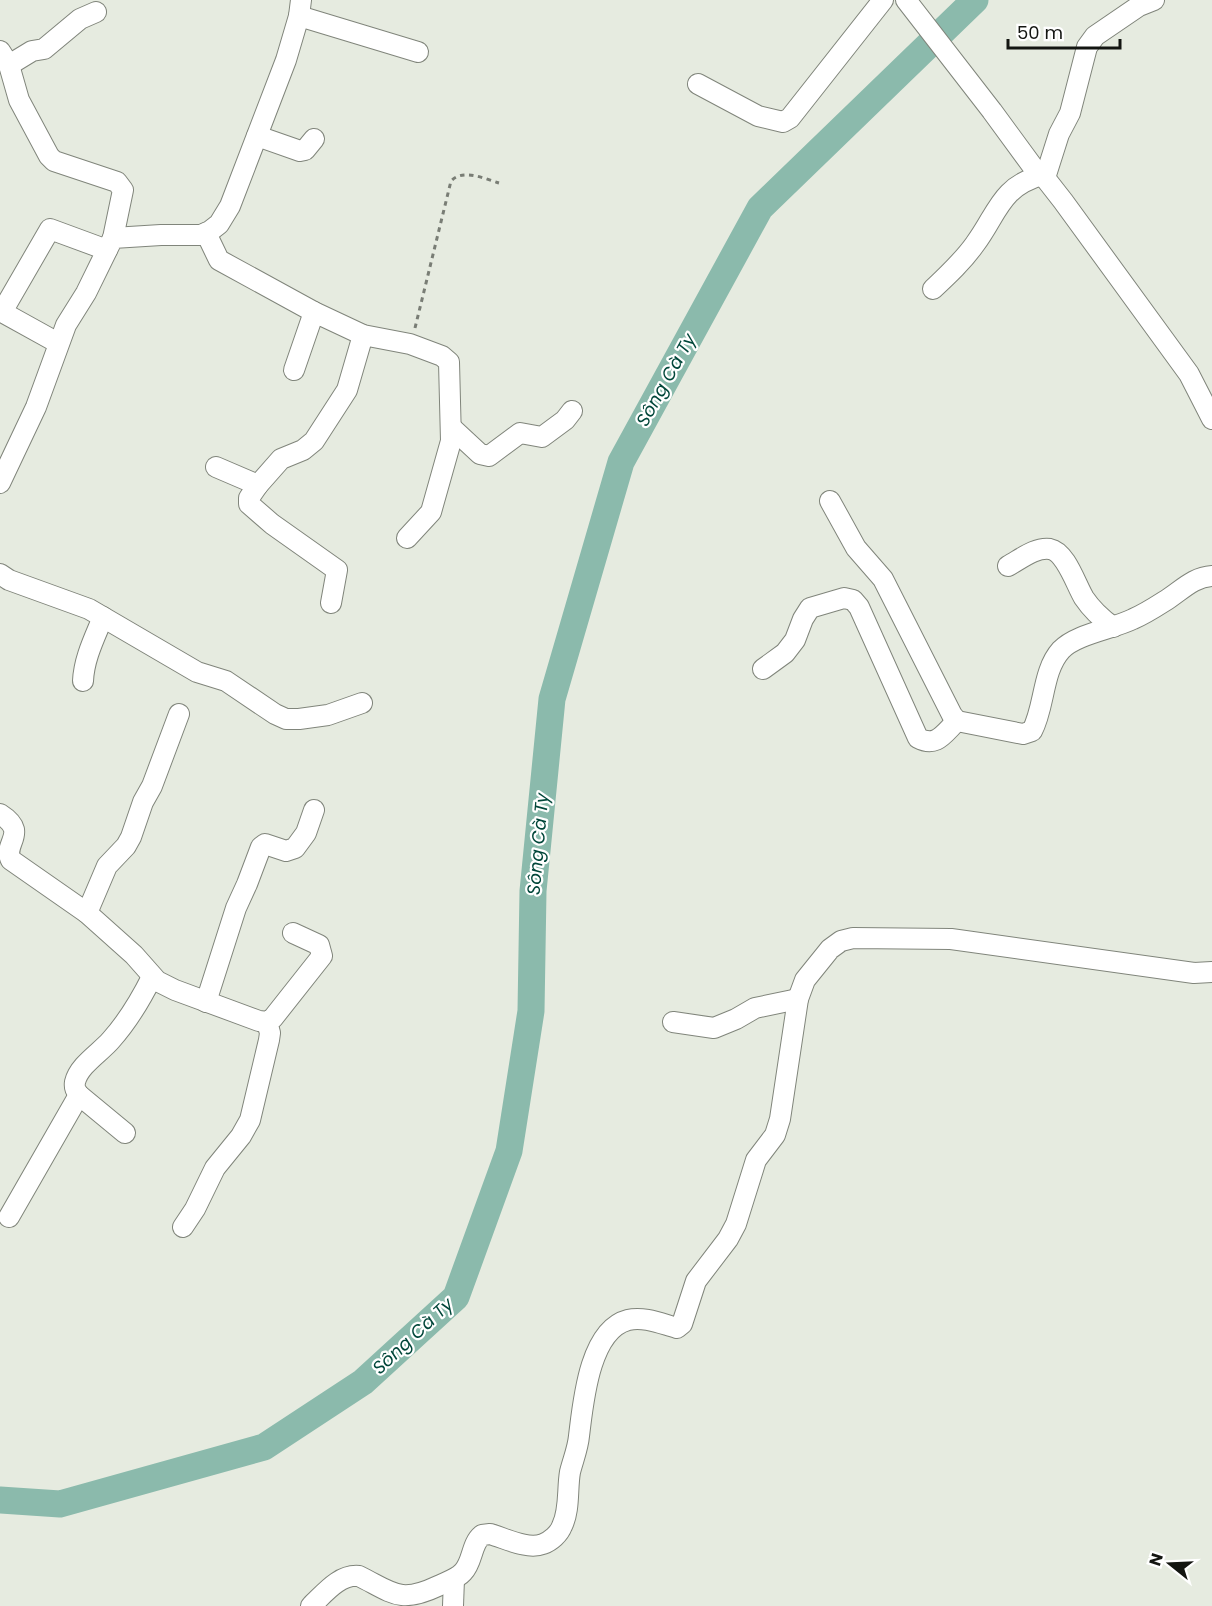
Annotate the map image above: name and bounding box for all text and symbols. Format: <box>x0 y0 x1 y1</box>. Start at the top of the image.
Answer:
scale bar <box>1008 12 1120 50</box>
text: 50 m <box>1017 20 1063 45</box>
water label: Sông Cà Ty <box>630 328 702 431</box>
water label: Sông Cà Ty <box>521 791 554 896</box>
water label: Sông Cà Ty <box>367 1291 459 1380</box>
north arrow <box>1140 1534 1200 1594</box>
text: N <box>1143 1550 1169 1569</box>

